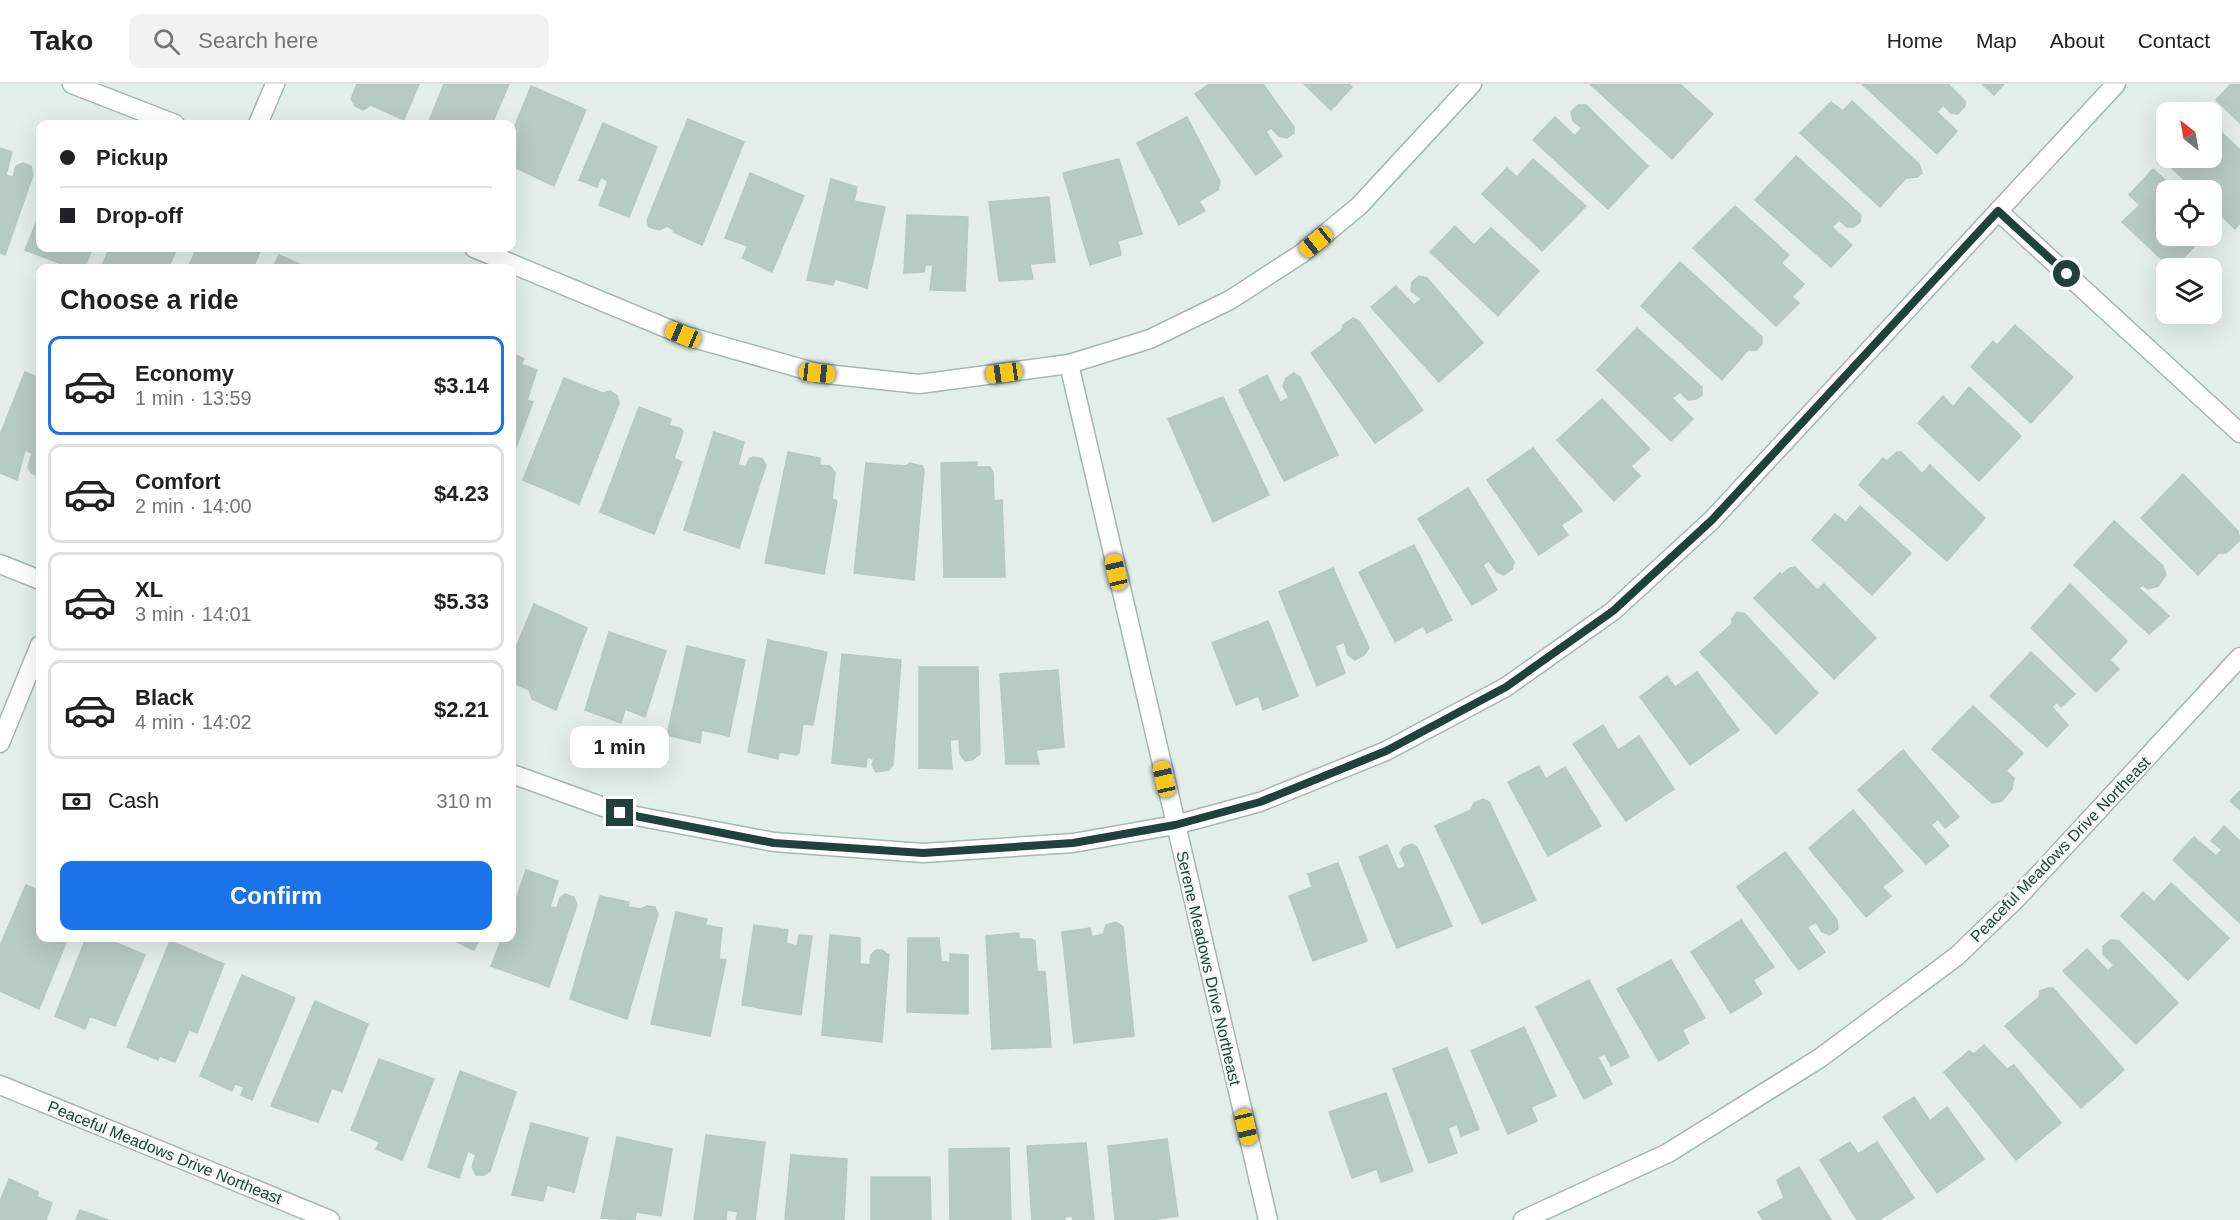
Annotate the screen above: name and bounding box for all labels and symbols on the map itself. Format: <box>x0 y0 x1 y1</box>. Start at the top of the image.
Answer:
north arrow <box>2156 102 2222 168</box>
car <box>1296 224 1336 260</box>
route start <box>2053 260 2080 287</box>
car <box>663 320 703 350</box>
car <box>798 362 836 384</box>
car <box>985 362 1023 384</box>
car <box>1103 552 1129 592</box>
callout: 1 min <box>570 726 670 768</box>
street label: Peaceful Meadows Drive Northeast <box>1967 753 2154 945</box>
car <box>1151 759 1177 799</box>
route end <box>606 799 633 826</box>
street label: Serene Meadows Drive Northeast <box>1173 849 1244 1088</box>
street label: Peaceful Meadows Drive Northeast <box>45 1098 285 1208</box>
car <box>1233 1107 1259 1147</box>

